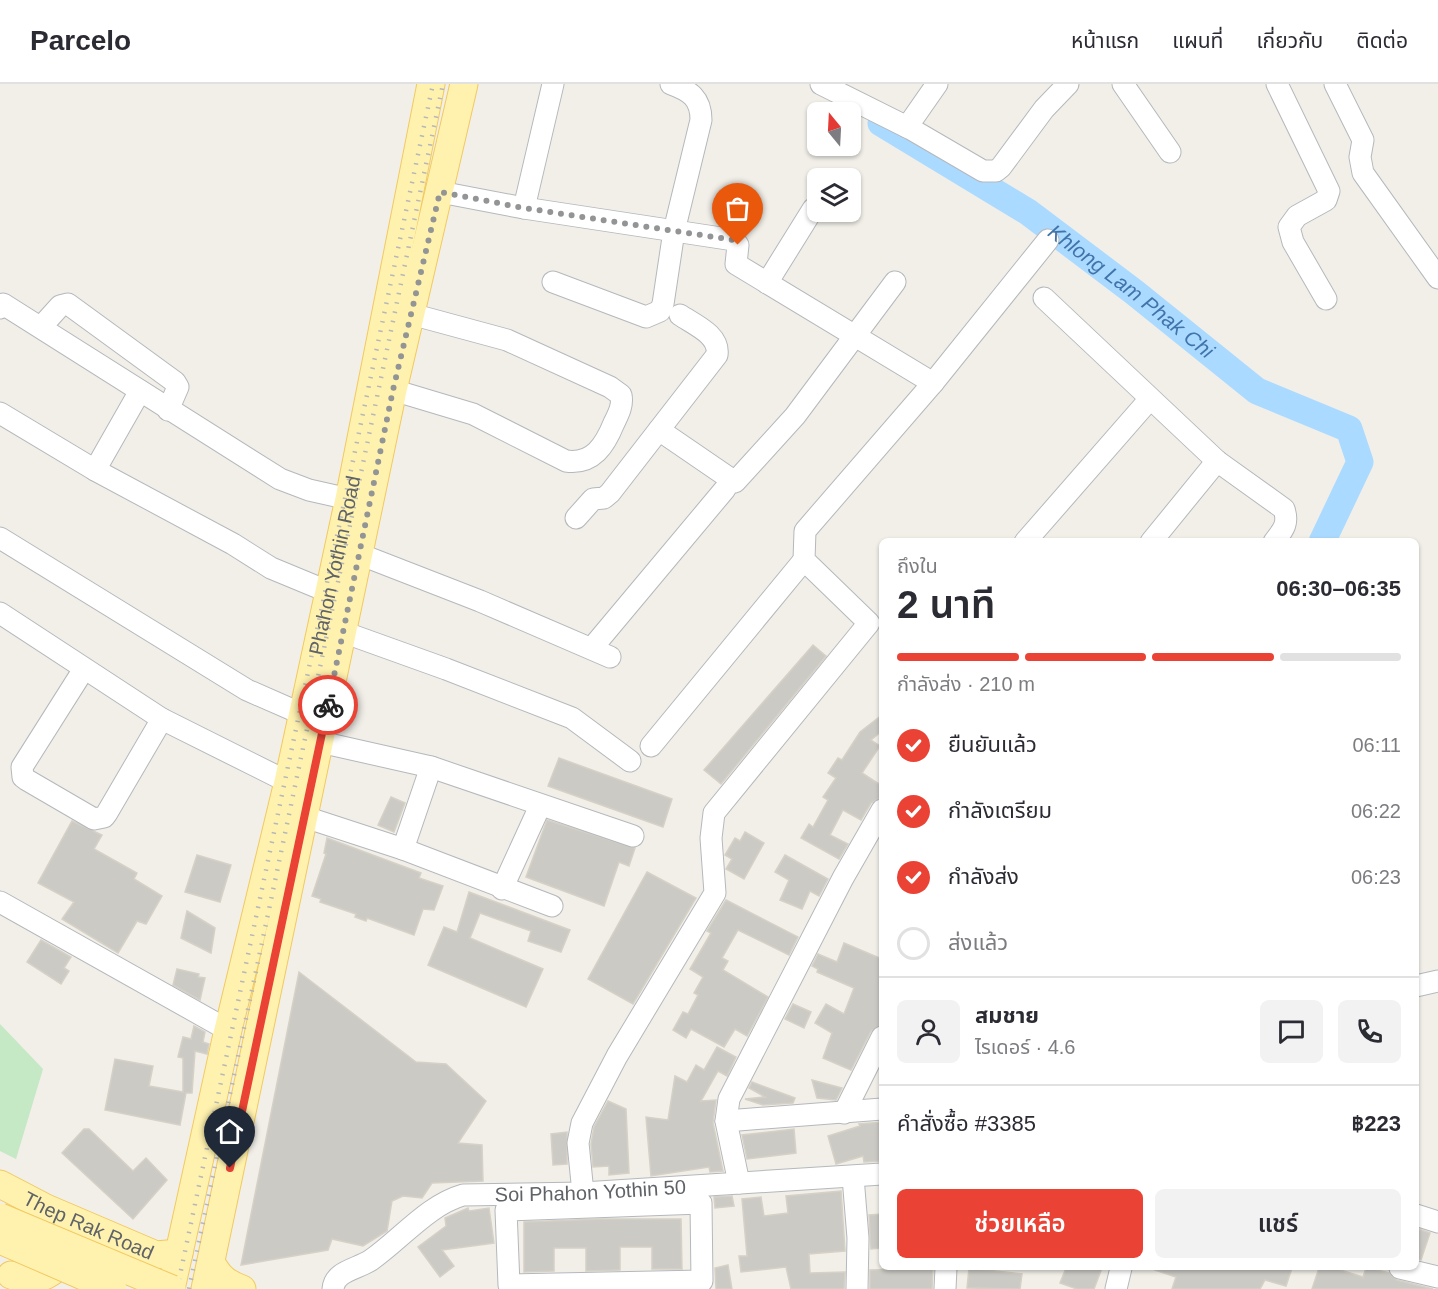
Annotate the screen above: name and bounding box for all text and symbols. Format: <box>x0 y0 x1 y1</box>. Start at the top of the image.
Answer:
text: Parcelo <box>30 25 131 56</box>
text: หน้าแรก <box>1071 29 1139 52</box>
text: แผนที่ <box>1172 29 1223 52</box>
text: เกี่ยวกับ <box>1256 29 1323 52</box>
text: ติดต่อ <box>1356 29 1408 52</box>
north arrow <box>807 102 861 156</box>
map controls <box>807 102 861 222</box>
button: layers <box>807 168 861 222</box>
pin <box>712 183 763 245</box>
icon: bag <box>721 192 754 225</box>
water label: Khlong Lam Phak Chi <box>1044 220 1220 363</box>
street label: Phahon Yothin Road <box>305 474 364 657</box>
text: ถึงใน <box>897 555 938 577</box>
text: 06:30–06:35 <box>1276 576 1401 601</box>
text: 2 นาที <box>897 583 995 626</box>
text: กำลังส่ง · 210 m <box>897 673 1035 695</box>
courier <box>298 675 358 735</box>
icon: bike <box>312 689 345 722</box>
icon: check <box>897 729 930 762</box>
text: ยืนยันแล้ว <box>948 732 1037 757</box>
text: 06:11 <box>1352 734 1401 756</box>
icon: check <box>897 795 930 828</box>
text: กำลังเตรียม <box>948 798 1052 823</box>
text: 06:22 <box>1351 800 1401 822</box>
icon: check <box>897 861 930 894</box>
text: กำลังส่ง <box>948 864 1019 889</box>
text: 06:23 <box>1351 866 1401 888</box>
text: ส่งแล้ว <box>948 930 1008 955</box>
button: person <box>897 1000 960 1063</box>
button: chat <box>1260 1000 1323 1063</box>
button: phone <box>1338 1000 1401 1063</box>
text: สมชาย <box>975 1003 1039 1028</box>
text: ไรเดอร์ · 4.6 <box>975 1036 1075 1058</box>
pin <box>204 1106 255 1168</box>
text: คำสั่งซื้อ #3385 <box>897 1111 1036 1136</box>
text: ฿223 <box>1352 1111 1401 1136</box>
icon: home <box>213 1115 246 1148</box>
street label: Soi Phahon Yothin 50 <box>495 1175 687 1205</box>
street label: Thep Rak Road <box>20 1187 157 1264</box>
button: ช่วยเหลือ <box>897 1189 1143 1258</box>
button: แชร์ <box>1155 1189 1401 1258</box>

